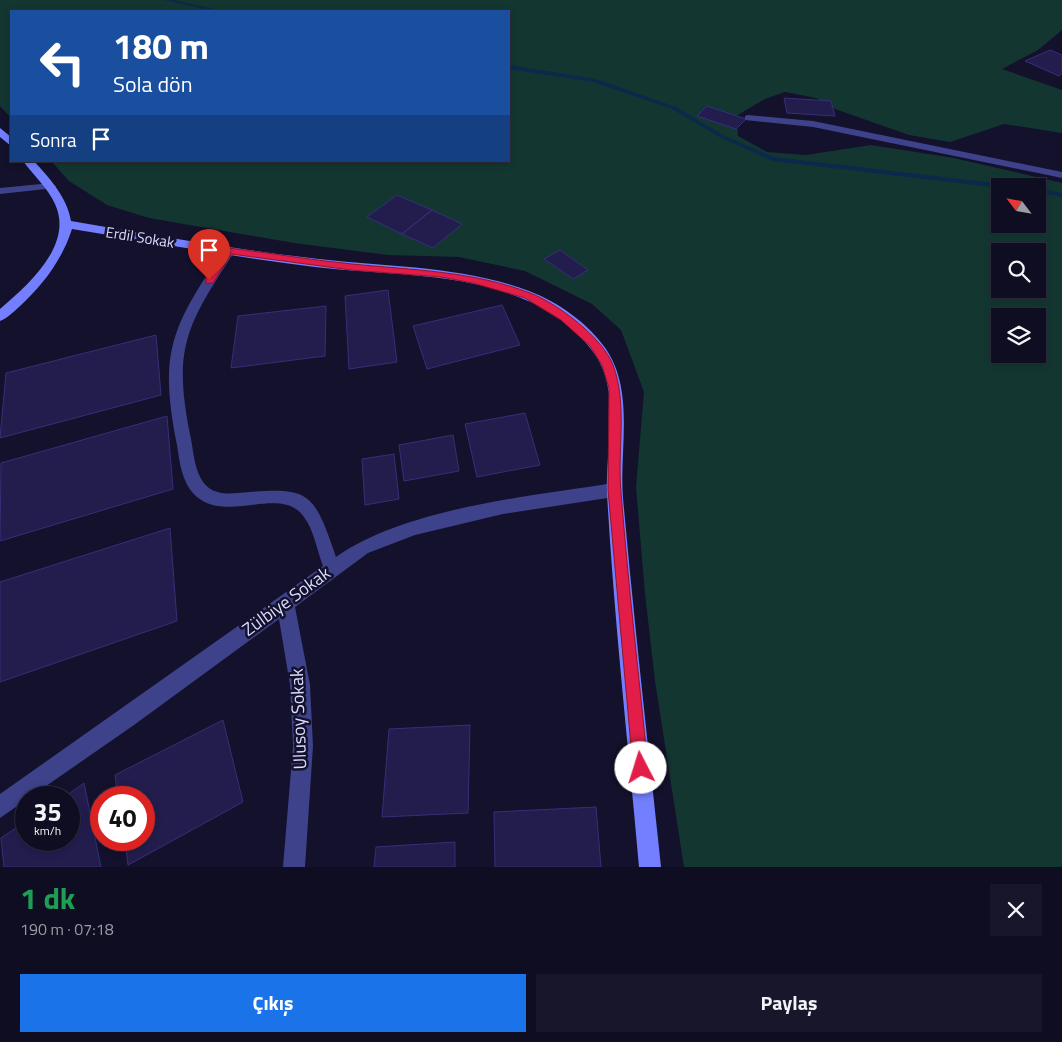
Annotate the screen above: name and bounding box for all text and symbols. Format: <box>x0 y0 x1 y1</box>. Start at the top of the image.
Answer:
text: 180 m <box>113 19 209 73</box>
icon: left <box>30 30 95 95</box>
text: Sola dön <box>113 67 193 101</box>
text: Sonra <box>30 125 77 154</box>
icon: arrive <box>87 125 115 153</box>
north arrow <box>991 178 1046 232</box>
map controls <box>991 178 1046 363</box>
street label: Erdil Sokak <box>104 220 176 254</box>
pin <box>188 229 230 280</box>
icon: arrive <box>195 236 223 264</box>
button: search <box>991 243 1046 298</box>
button: layers <box>991 308 1046 363</box>
street label: Zülbiye Sokak <box>236 559 336 642</box>
street label: Ulusoy Sokak <box>283 668 313 770</box>
position arrow <box>614 741 666 793</box>
speed limit sign: 40 <box>90 786 155 851</box>
text: 35 <box>33 793 62 831</box>
text: km/h <box>34 821 61 840</box>
text: 1 dk <box>20 875 75 921</box>
button: close <box>990 884 1042 936</box>
text: 190 m · 07:18 <box>20 917 114 941</box>
button: Çıkış <box>20 974 526 1032</box>
button: Paylaş <box>536 974 1042 1032</box>

